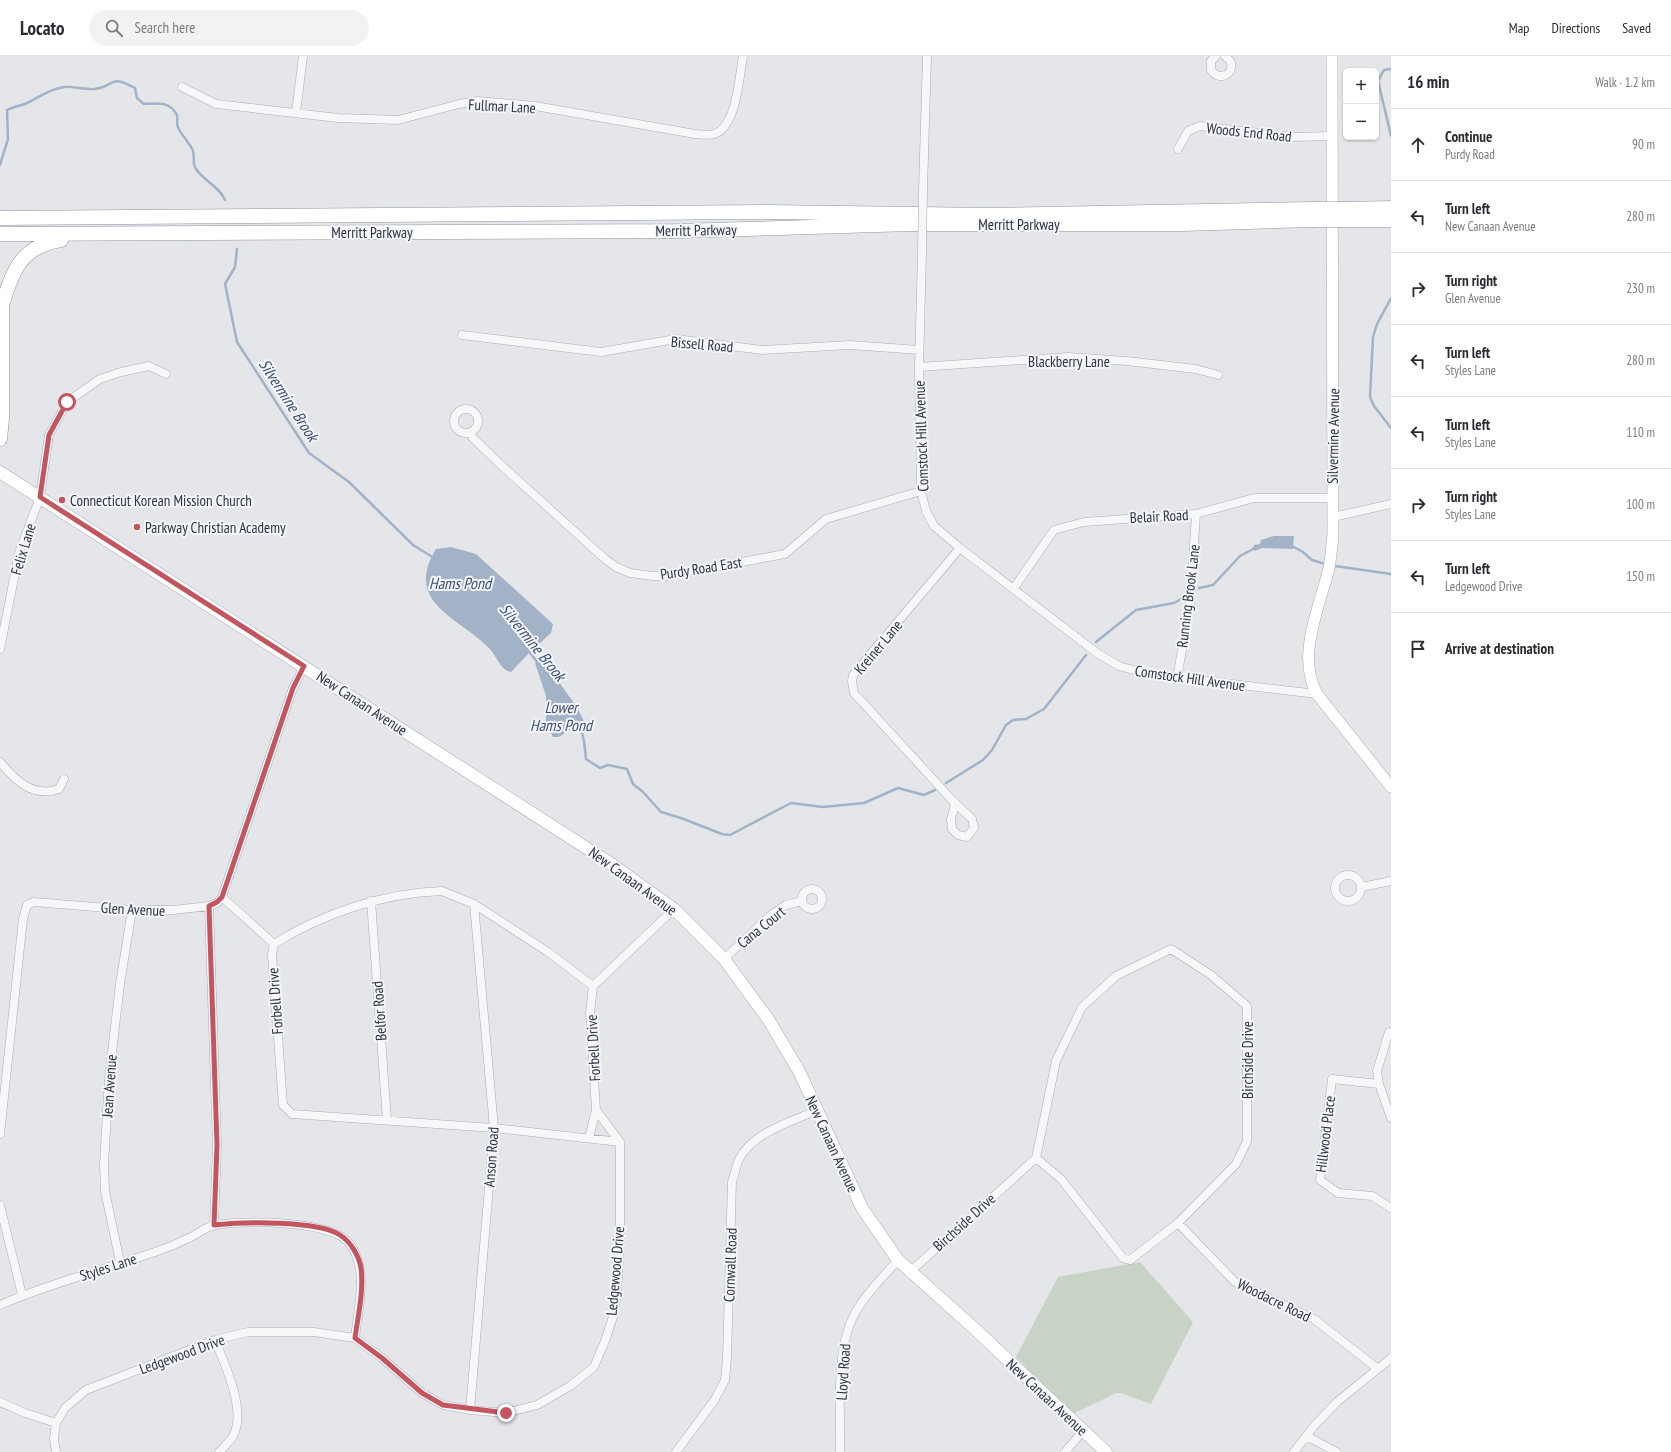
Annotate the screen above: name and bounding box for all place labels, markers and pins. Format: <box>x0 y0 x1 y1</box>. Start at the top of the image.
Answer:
place label: Connecticut Korean Mission Church <box>70 491 252 510</box>
marker: Connecticut Korean Mission Church <box>57 495 67 505</box>
place label: Parkway Christian Academy <box>145 518 286 537</box>
marker: Parkway Christian Academy <box>132 522 142 532</box>

